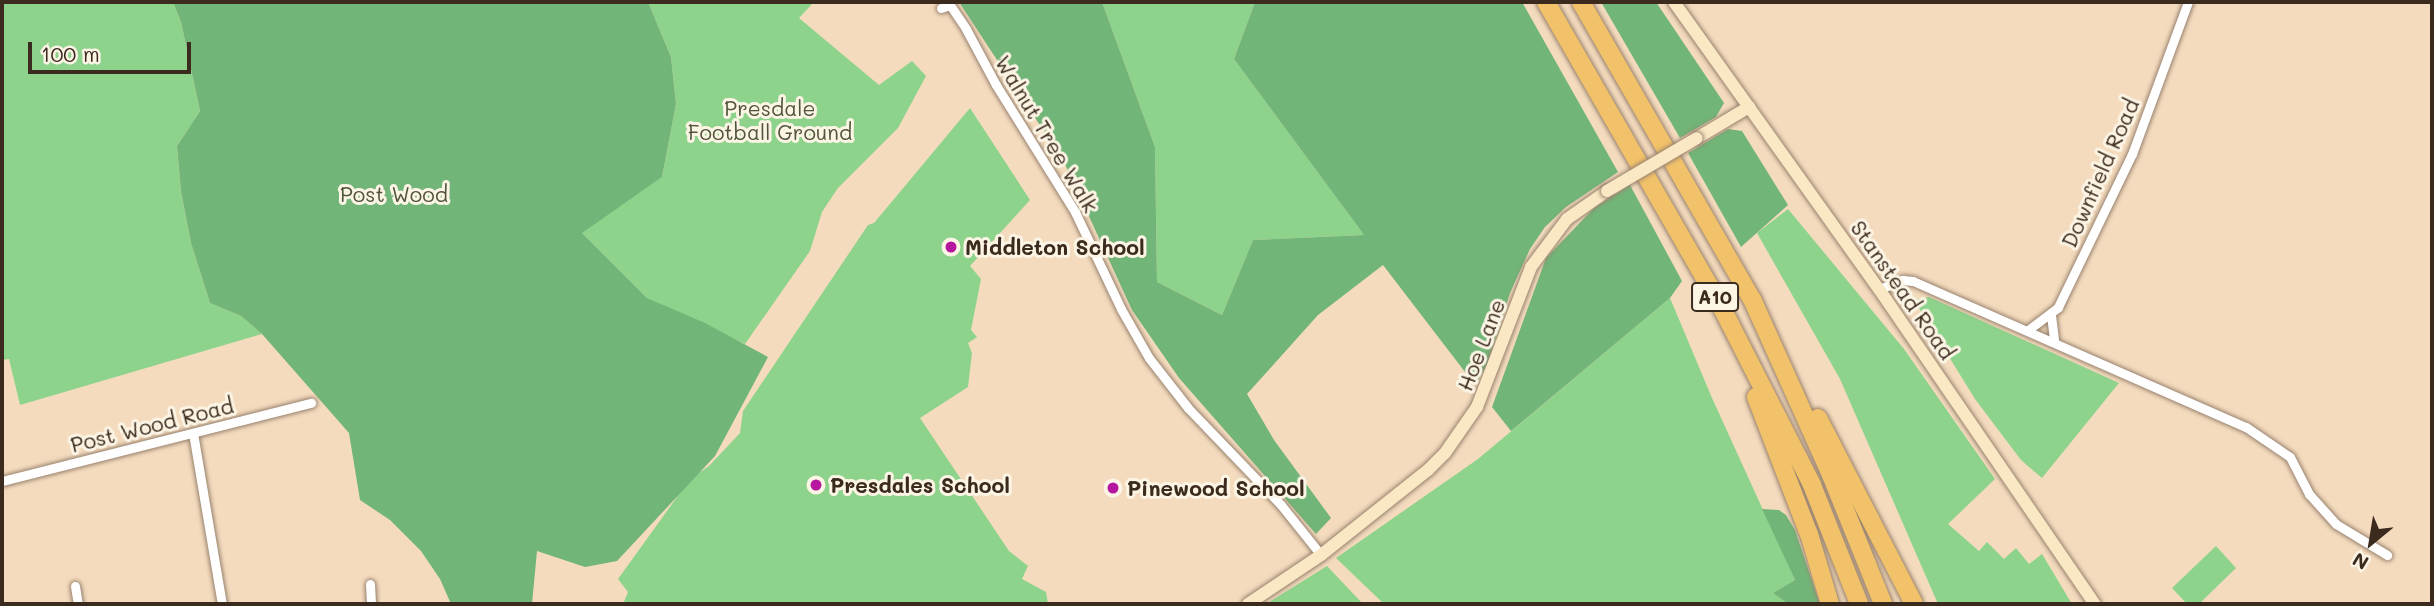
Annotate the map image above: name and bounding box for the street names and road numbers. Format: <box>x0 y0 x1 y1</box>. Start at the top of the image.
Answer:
street label: Walnut Tree Walk <box>990 51 1104 217</box>
street label: Downfield Road <box>2056 95 2144 251</box>
street label: Stanstead Road <box>1846 216 1960 364</box>
road number: A10 <box>1690 282 1740 312</box>
street label: Hoe Lane <box>1452 296 1510 394</box>
street label: Post Wood Road <box>68 393 236 457</box>

